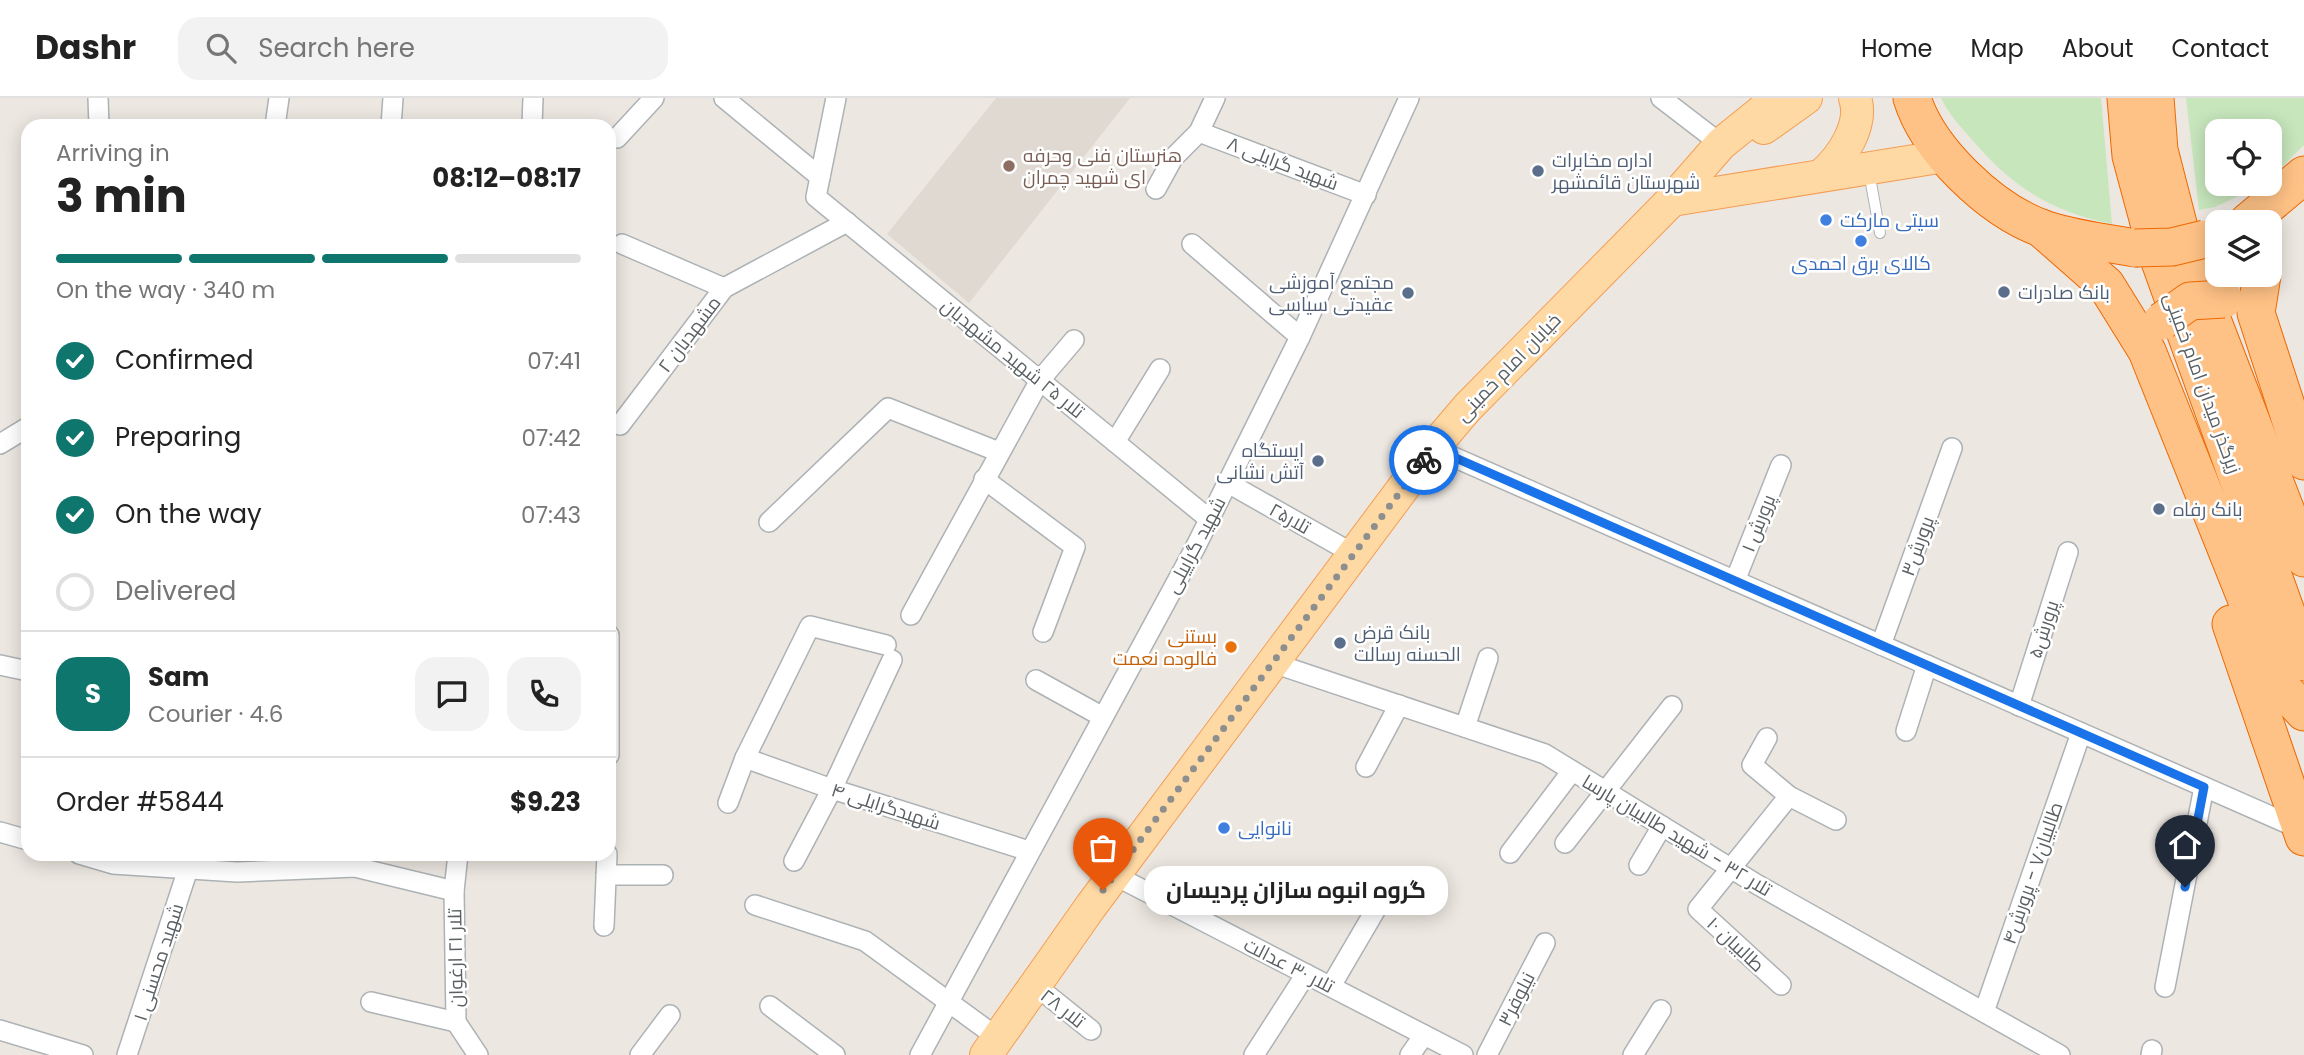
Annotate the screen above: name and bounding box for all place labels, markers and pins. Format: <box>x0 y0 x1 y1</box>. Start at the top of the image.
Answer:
place label: هنرستان فنی وحرفه ای شهید چمران <box>1023 142 1182 191</box>
place label: اداره مخابرات شهرستان قائمشهر <box>1551 147 1700 196</box>
marker: هنرستان فنی وحرفه ای شهید چمران <box>1001 158 1017 174</box>
marker: اداره مخابرات شهرستان قائمشهر <box>1530 163 1546 179</box>
place label: سیتی مارکت <box>1840 207 1939 234</box>
marker: سیتی مارکت <box>1818 212 1834 228</box>
marker: کالای برق احمدی <box>1853 233 1869 249</box>
place label: کالای برق احمدی <box>1791 250 1931 277</box>
place label: مجتمع آموزشی عقیدتی سیاسی <box>1269 269 1394 318</box>
place label: بانک صادرات <box>2018 279 2110 306</box>
marker: بانک صادرات <box>1996 284 2012 300</box>
marker: مجتمع آموزشی عقیدتی سیاسی <box>1400 285 1416 301</box>
place label: ایستگاه آتش نشانی <box>1216 437 1304 486</box>
marker: ایستگاه آتش نشانی <box>1310 453 1326 469</box>
place label: بانک رفاه <box>2173 496 2243 523</box>
marker: بانک رفاه <box>2151 501 2167 517</box>
place label: بانک قرض الحسنه رسالت <box>1354 619 1461 668</box>
place label: بستنی فالوده نعمت <box>1113 623 1217 672</box>
marker: بانک قرض الحسنه رسالت <box>1332 635 1348 651</box>
marker: بستنی فالوده نعمت <box>1223 639 1239 655</box>
place label: نانوایی <box>1238 815 1292 842</box>
pin <box>2155 815 2215 887</box>
pin <box>1073 818 1133 890</box>
marker: نانوایی <box>1216 820 1232 836</box>
callout: گروه انبوه سازان پردیسان <box>1145 866 1450 914</box>

